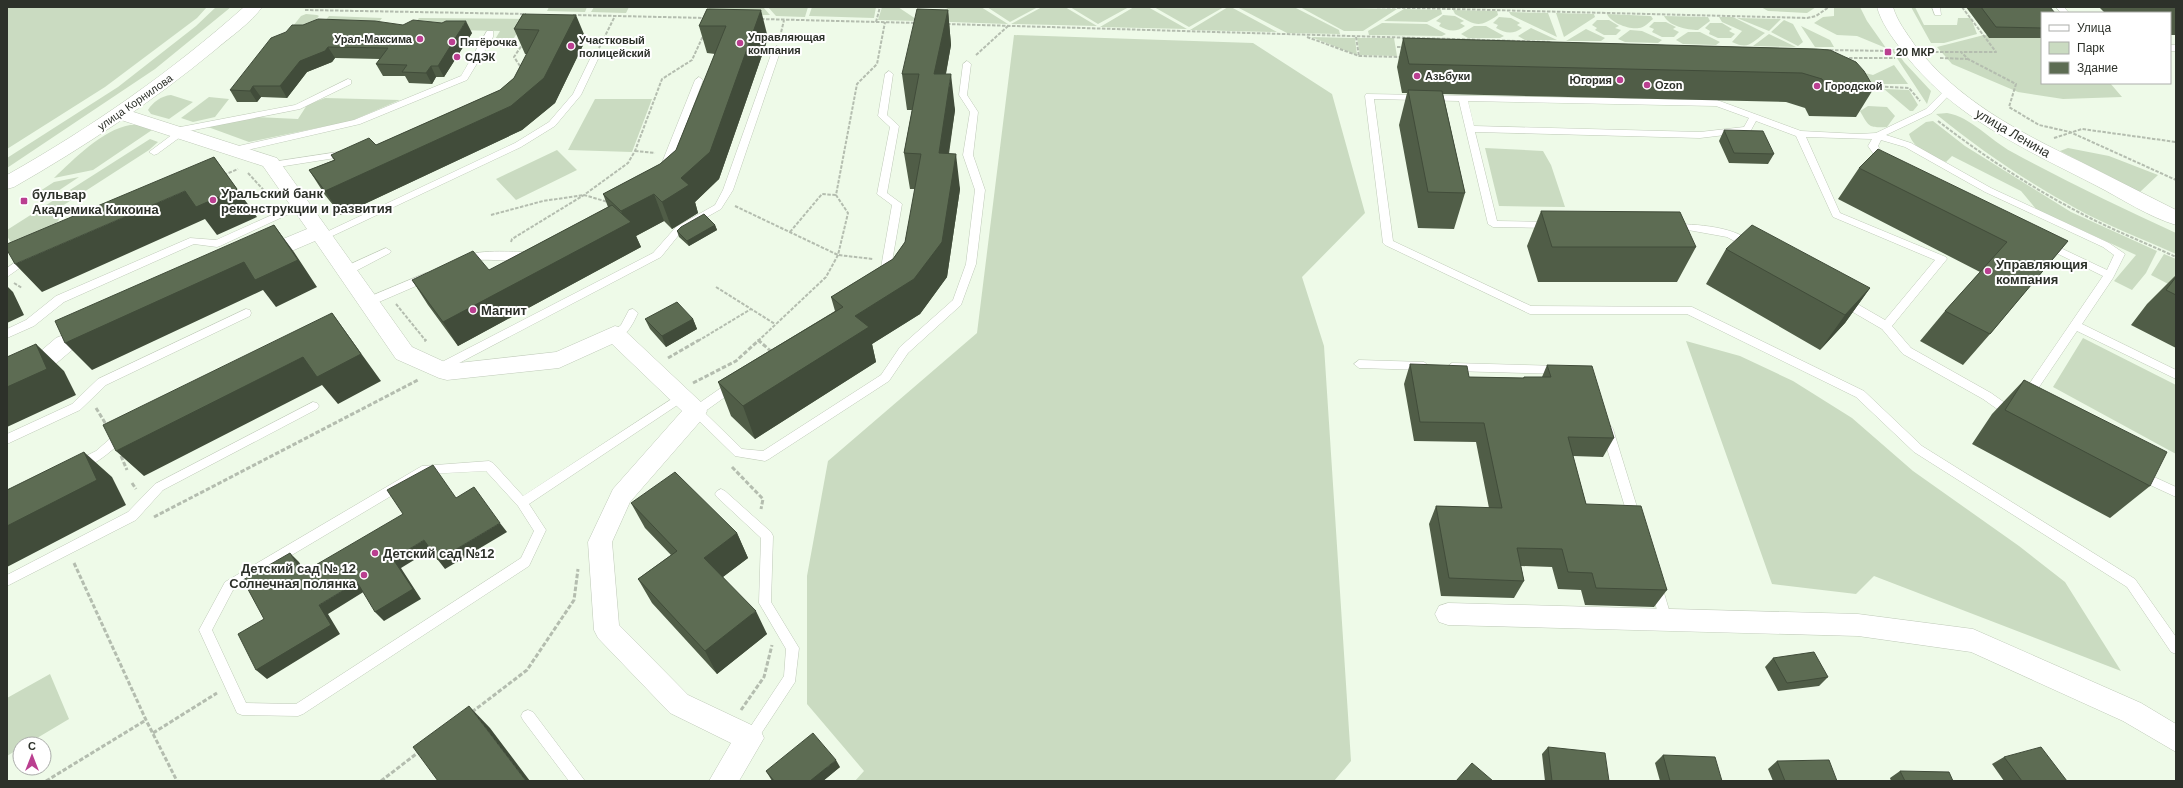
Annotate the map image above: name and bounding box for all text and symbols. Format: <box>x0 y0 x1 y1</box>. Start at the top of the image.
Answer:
legend <box>2041 12 2171 84</box>
text: Улица <box>2077 21 2111 35</box>
place label: Управляющая компания <box>748 31 825 56</box>
place label: Урал-Максима <box>334 33 413 45</box>
marker: Урал-Максима <box>415 34 425 44</box>
place label: Участковый полицейский <box>579 34 651 59</box>
place label: Пятёрочка <box>460 36 518 48</box>
marker: Пятёрочка <box>447 37 457 47</box>
marker: Управляющая компания <box>735 38 745 48</box>
marker: Участковый полицейский <box>566 41 576 51</box>
text: Парк <box>2077 41 2105 55</box>
place label: 20 МКР <box>1896 46 1935 58</box>
marker: 20 МКР <box>1883 47 1893 57</box>
place label: СДЭК <box>465 51 495 63</box>
marker: СДЭК <box>452 52 462 62</box>
text: Здание <box>2077 61 2118 75</box>
place label: Азьбуки <box>1425 70 1470 82</box>
street label: улица Корнилова <box>95 71 175 132</box>
marker: Азьбуки <box>1412 71 1422 81</box>
place label: Югория <box>1570 74 1612 86</box>
marker: Югория <box>1615 75 1625 85</box>
place label: Ozon <box>1655 79 1683 91</box>
marker: Ozon <box>1642 80 1652 90</box>
place label: Городской <box>1825 80 1883 92</box>
marker: Городской <box>1812 81 1822 91</box>
street label: улица Ленина <box>1973 106 2054 161</box>
place label: Уральский банк реконструкции и развития <box>221 186 392 216</box>
place label: бульвар Академика Кикоина <box>32 187 159 217</box>
marker: Уральский банк реконструкции и развития <box>208 195 218 205</box>
marker: бульвар Академика Кикоина <box>19 196 29 206</box>
place label: Управляющия компания <box>1996 257 2088 287</box>
marker: Управляющия компания <box>1983 266 1993 276</box>
place label: Магнит <box>481 303 527 318</box>
marker: Магнит <box>468 305 478 315</box>
place label: Детский сад №12 <box>383 546 494 561</box>
marker: Детский сад №12 <box>370 548 380 558</box>
place label: Детский сад № 12 Солнечная полянка <box>229 561 357 591</box>
marker: Детский сад № 12 Солнечная полянка <box>359 570 369 580</box>
north arrow <box>12 736 52 776</box>
text: С <box>28 740 36 752</box>

